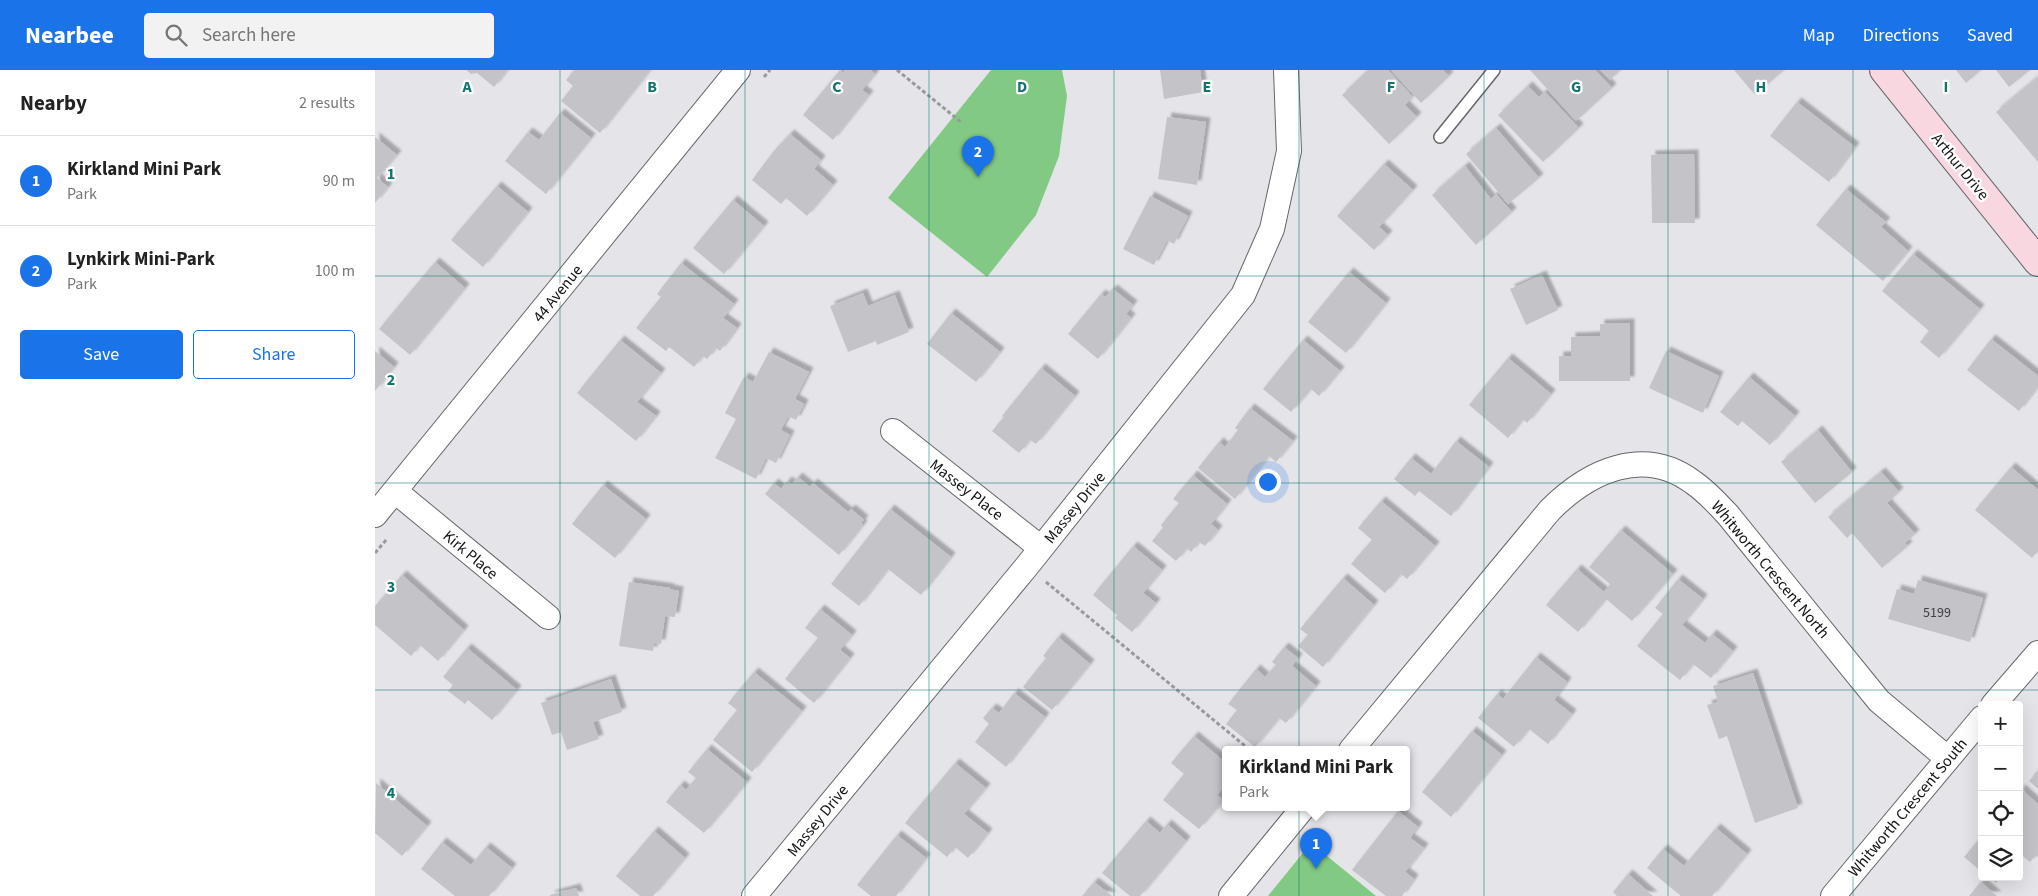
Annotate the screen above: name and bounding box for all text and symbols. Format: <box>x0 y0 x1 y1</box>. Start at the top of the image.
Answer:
search box <box>144 13 494 58</box>
text: Nearbee <box>25 18 114 53</box>
icon: search <box>162 21 190 49</box>
text: Search here <box>202 22 296 49</box>
text: Map <box>1803 23 1835 48</box>
text: Directions <box>1863 23 1939 48</box>
text: Saved <box>1967 23 2013 48</box>
text: A <box>461 76 472 98</box>
text: B <box>647 76 657 98</box>
text: C <box>832 76 842 98</box>
text: D <box>1017 76 1027 98</box>
text: E <box>1203 76 1211 98</box>
text: F <box>1387 76 1395 98</box>
text: G <box>1571 76 1581 98</box>
text: H <box>1756 76 1766 98</box>
text: I <box>1944 76 1948 98</box>
text: Nearby <box>20 88 87 118</box>
text: 2 results <box>299 92 355 114</box>
street label: Arthur Drive <box>1926 128 1994 205</box>
pin: 2 <box>962 136 994 177</box>
text: Kirkland Mini Park <box>67 156 221 183</box>
text: 1 <box>387 163 395 185</box>
text: 1 <box>32 170 40 192</box>
text: 90 m <box>323 170 355 192</box>
text: Park <box>67 183 97 205</box>
text: Lynkirk Mini-Park <box>67 246 215 273</box>
text: 2 <box>32 260 40 282</box>
text: 100 m <box>315 260 355 282</box>
street label: 44 Avenue <box>528 260 588 327</box>
text: Park <box>67 273 97 295</box>
button: Save <box>20 330 183 379</box>
button: Share <box>193 330 355 379</box>
text: 2 <box>387 369 395 391</box>
street label: Massey Place <box>925 454 1008 526</box>
street label: Massey Drive <box>1039 467 1111 548</box>
your location <box>1255 469 1281 495</box>
street label: Whitworth Crescent North <box>1706 496 1834 643</box>
street label: Kirk Place <box>438 525 503 584</box>
text: 3 <box>387 576 395 598</box>
house number: 5199 <box>1923 603 1951 623</box>
map controls <box>1978 701 2023 881</box>
button: + <box>1978 701 2023 746</box>
street label: Whitworth Crescent South <box>1843 734 1972 882</box>
popup <box>1222 746 1410 811</box>
button: − <box>1978 746 2023 791</box>
text: Kirkland Mini Park <box>1239 754 1393 781</box>
street label: Massey Drive <box>782 780 854 861</box>
text: Park <box>1239 781 1269 803</box>
text: 4 <box>387 782 396 804</box>
button: locate <box>1978 791 2023 836</box>
pin: 1 <box>1300 828 1332 869</box>
button: layers <box>1978 836 2023 881</box>

